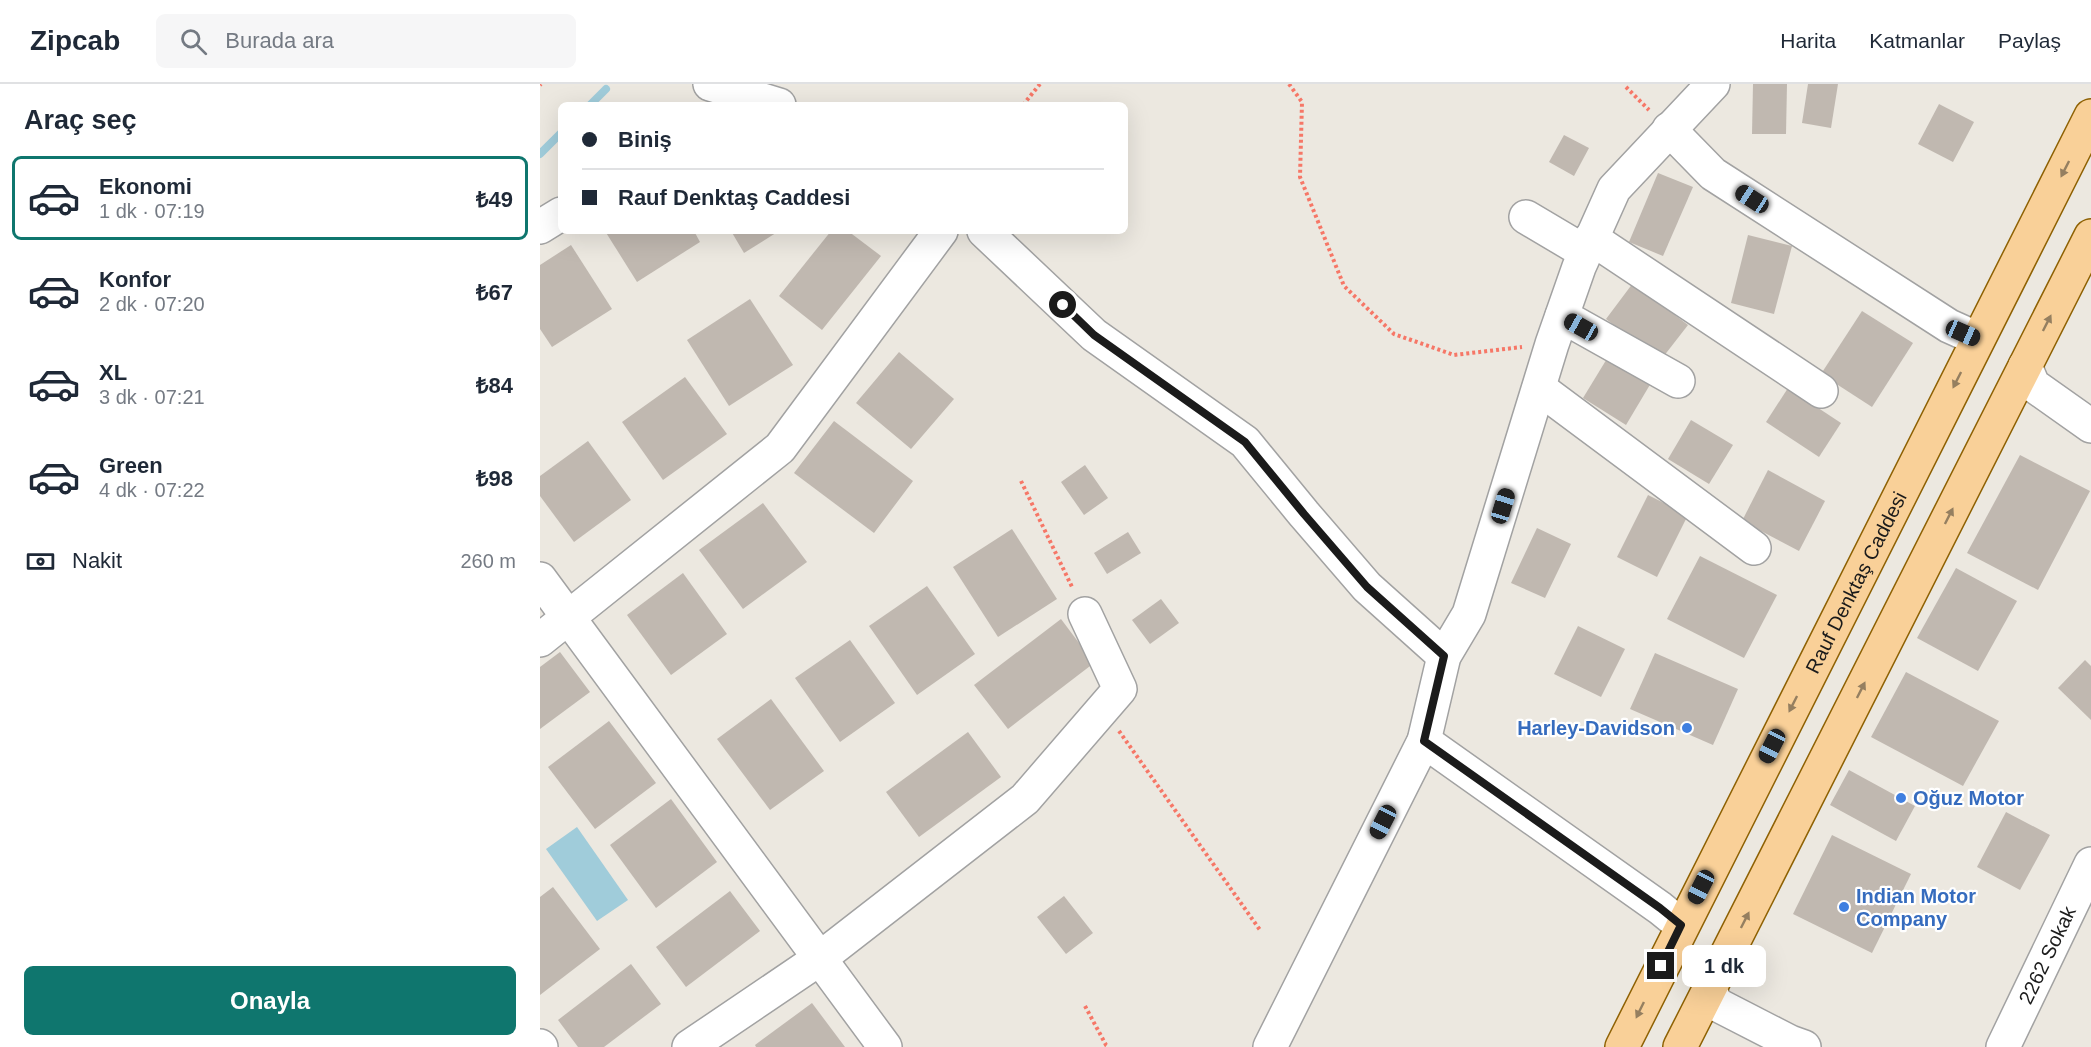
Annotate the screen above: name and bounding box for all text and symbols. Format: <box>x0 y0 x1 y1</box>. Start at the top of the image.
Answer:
search box <box>156 14 576 68</box>
text: Zipcab <box>30 25 120 56</box>
icon: search <box>177 25 210 58</box>
text: Burada ara <box>225 28 334 53</box>
text: Harita <box>1780 29 1836 52</box>
text: Katmanlar <box>1869 29 1965 52</box>
text: Paylaş <box>1998 29 2061 52</box>
text: Araç seç <box>24 105 137 135</box>
text: Biniş <box>618 127 672 152</box>
one-way arrow <box>2060 160 2069 177</box>
icon: car <box>27 171 81 225</box>
text: Ekonomi <box>99 174 192 199</box>
car <box>1732 182 1772 216</box>
text: Rauf Denktaş Caddesi <box>618 185 850 210</box>
text: ₺49 <box>476 187 513 212</box>
text: 1 dk · 07:19 <box>99 200 205 222</box>
icon: car <box>27 264 81 318</box>
text: Konfor <box>99 267 171 292</box>
text: ₺67 <box>476 280 513 305</box>
route start <box>1049 291 1076 318</box>
text: 2 dk · 07:20 <box>99 293 205 315</box>
car <box>1561 310 1601 344</box>
one-way arrow <box>2042 314 2052 331</box>
car <box>1943 317 1983 349</box>
icon: car <box>27 357 81 411</box>
text: XL <box>99 360 127 385</box>
one-way arrow <box>1953 371 1963 389</box>
text: ₺84 <box>476 373 513 398</box>
text: 3 dk · 07:21 <box>99 386 205 408</box>
icon: car <box>27 450 81 504</box>
text: Green <box>99 453 163 478</box>
text: ₺98 <box>476 466 513 491</box>
text: 4 dk · 07:22 <box>99 479 205 501</box>
car <box>1489 486 1517 526</box>
street label: Rauf Denktaş Caddesi <box>1801 488 1911 677</box>
one-way arrow <box>1945 507 1954 524</box>
icon: cash <box>24 545 57 578</box>
text: Nakit <box>72 548 122 573</box>
text: 260 m <box>460 550 516 572</box>
one-way arrow <box>1856 681 1866 699</box>
one-way arrow <box>1789 695 1798 712</box>
place label: Harley-Davidson <box>1517 717 1675 739</box>
marker: Harley-Davidson <box>1680 721 1694 735</box>
car <box>1756 726 1788 766</box>
place label: Oğuz Motor <box>1913 787 2024 809</box>
marker: Oğuz Motor <box>1894 791 1908 805</box>
car <box>1367 802 1399 842</box>
car <box>1685 867 1717 907</box>
place label: Indian Motor Company <box>1856 885 1976 930</box>
marker: Indian Motor Company <box>1837 900 1851 914</box>
street label: 2262 Sokak <box>2014 902 2080 1007</box>
one-way arrow <box>1740 912 1750 929</box>
callout: 1 dk <box>1682 945 1766 987</box>
route end <box>1647 952 1674 979</box>
text: 1 dk <box>1704 955 1744 977</box>
button: Onayla <box>24 966 516 1035</box>
one-way arrow <box>1635 1001 1645 1018</box>

